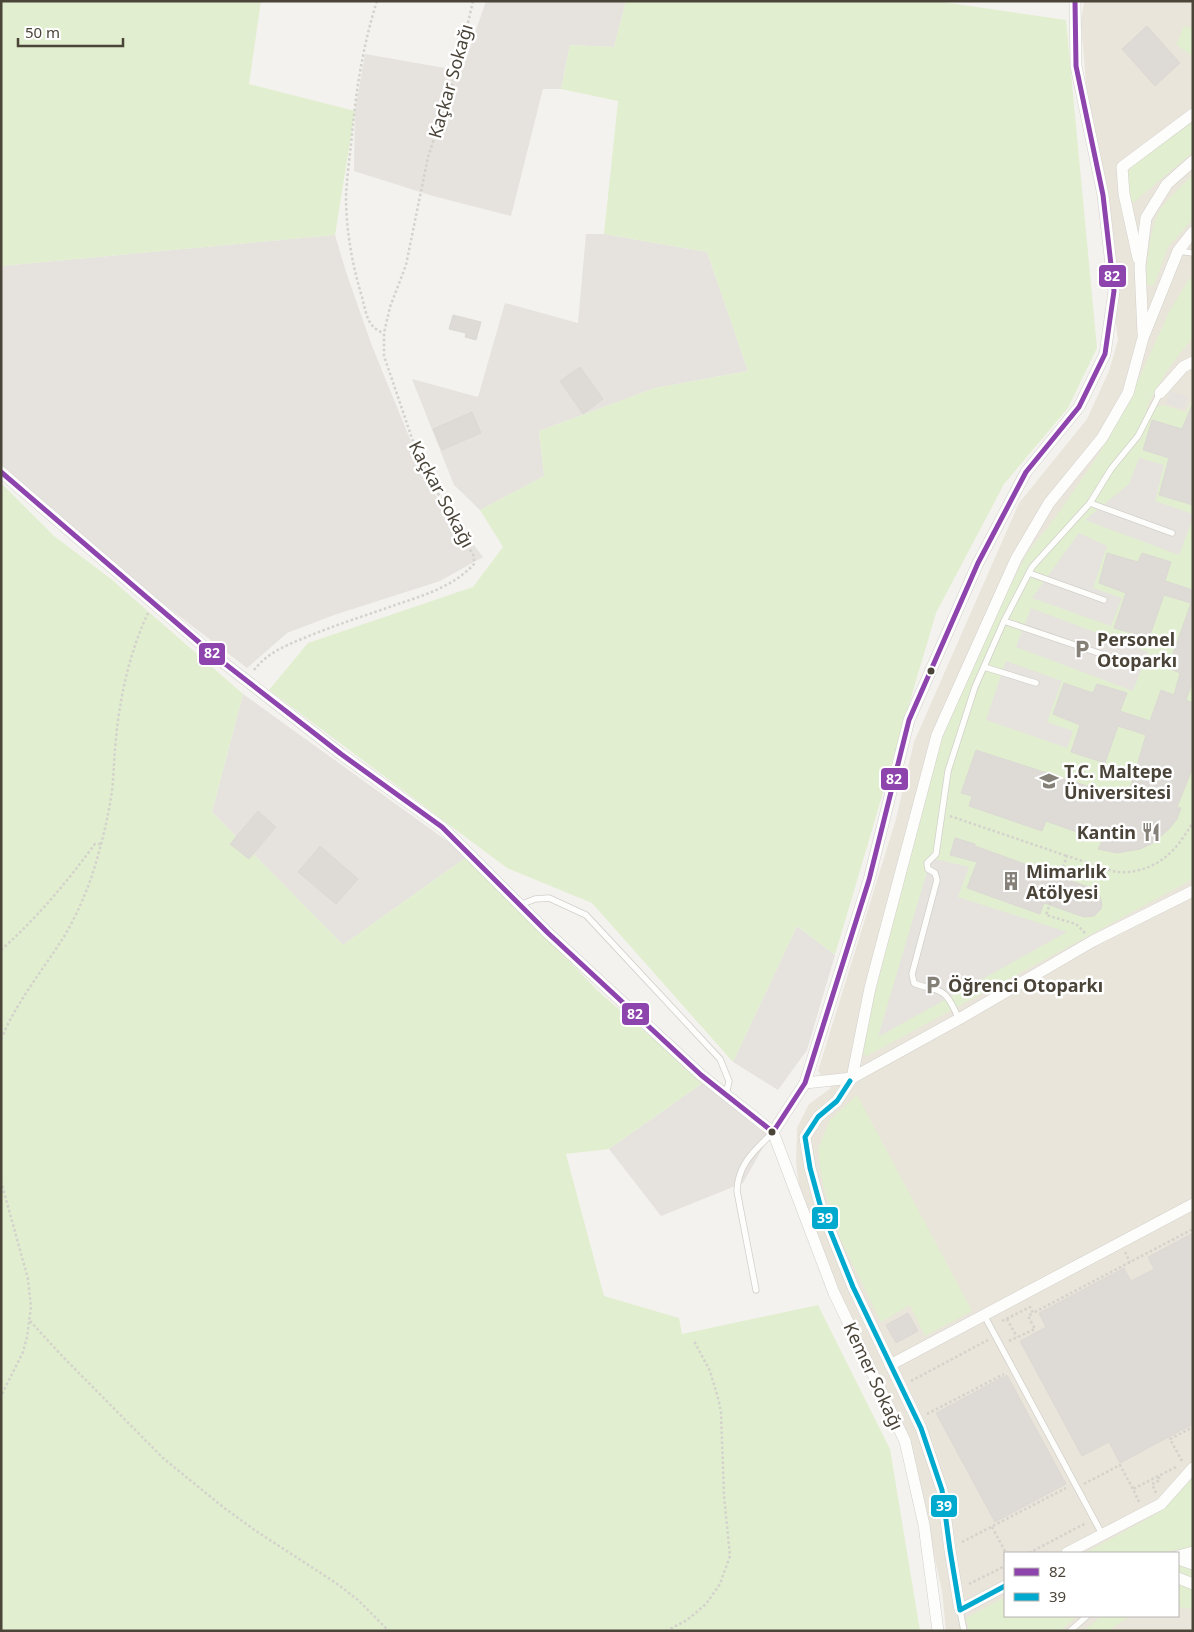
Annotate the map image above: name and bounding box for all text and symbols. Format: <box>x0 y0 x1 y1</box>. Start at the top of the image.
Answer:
scale bar <box>18 15 122 47</box>
street label: Kaçkar Sokağı <box>422 21 478 141</box>
text: 50 m <box>25 22 60 42</box>
line badge: 82 <box>1098 264 1127 288</box>
text: 82 <box>1104 266 1120 285</box>
street label: Kaçkar Sokağı <box>404 436 480 552</box>
place label: Personel Otoparkı <box>1097 627 1177 672</box>
parking icon: Personel Otoparkı <box>1071 638 1093 660</box>
line badge: 82 <box>198 642 226 666</box>
text: 82 <box>204 643 220 662</box>
unlabelled marker <box>926 666 936 676</box>
place label: T.C. Maltepe Üniversitesi <box>1064 759 1173 804</box>
line badge: 82 <box>880 767 909 791</box>
text: 82 <box>886 769 902 788</box>
school or university icon: T.C. Maltepe Üniversitesi <box>1038 770 1060 792</box>
place label: Kantin <box>1077 820 1136 844</box>
restaurant icon: Kantin <box>1140 821 1162 843</box>
place label: Mimarlık Atölyesi <box>1026 859 1107 904</box>
building icon: Mimarlık Atölyesi <box>1000 870 1022 892</box>
place label: Öğrenci Otoparkı <box>948 973 1103 997</box>
parking icon: Öğrenci Otoparkı <box>922 974 944 996</box>
line badge: 82 <box>621 1002 650 1026</box>
text: 82 <box>627 1004 643 1023</box>
unlabelled marker <box>767 1127 777 1137</box>
line badge: 39 <box>811 1206 839 1230</box>
text: 39 <box>817 1208 833 1227</box>
street label: Kemer Sokağı <box>838 1318 910 1434</box>
line badge: 39 <box>930 1494 958 1518</box>
text: 39 <box>936 1496 952 1515</box>
legend <box>1004 1552 1179 1617</box>
text: 82 <box>1049 1561 1066 1581</box>
text: 39 <box>1049 1586 1066 1606</box>

